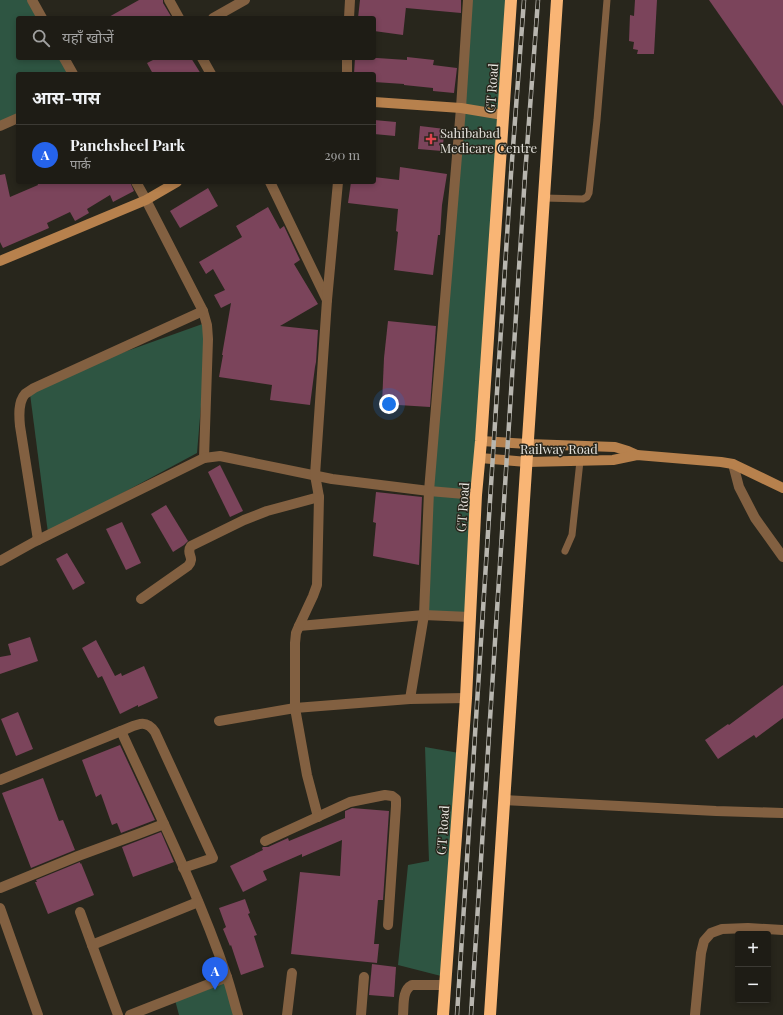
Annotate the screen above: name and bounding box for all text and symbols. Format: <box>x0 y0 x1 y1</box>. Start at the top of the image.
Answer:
search box <box>16 16 376 60</box>
icon: search <box>30 27 52 49</box>
text: यहाँ खोजें <box>62 27 114 47</box>
street label: GT Road <box>481 62 501 113</box>
text: आस-पास <box>32 86 100 108</box>
place label: Sahibabad Medicare Centre <box>440 124 538 156</box>
marker: Sahibabad Medicare Centre <box>425 133 437 145</box>
text: Panchsheel Park <box>70 135 185 155</box>
text: A <box>41 146 49 163</box>
text: 290 m <box>325 146 360 163</box>
text: पार्क <box>70 155 91 172</box>
your location <box>379 394 399 414</box>
street label: Railway Road <box>520 440 598 457</box>
street label: GT Road <box>452 481 472 532</box>
street label: GT Road <box>432 804 452 855</box>
map controls <box>735 931 771 1003</box>
button: + <box>735 931 771 967</box>
pin: A <box>202 957 228 990</box>
button: − <box>735 967 771 1003</box>

